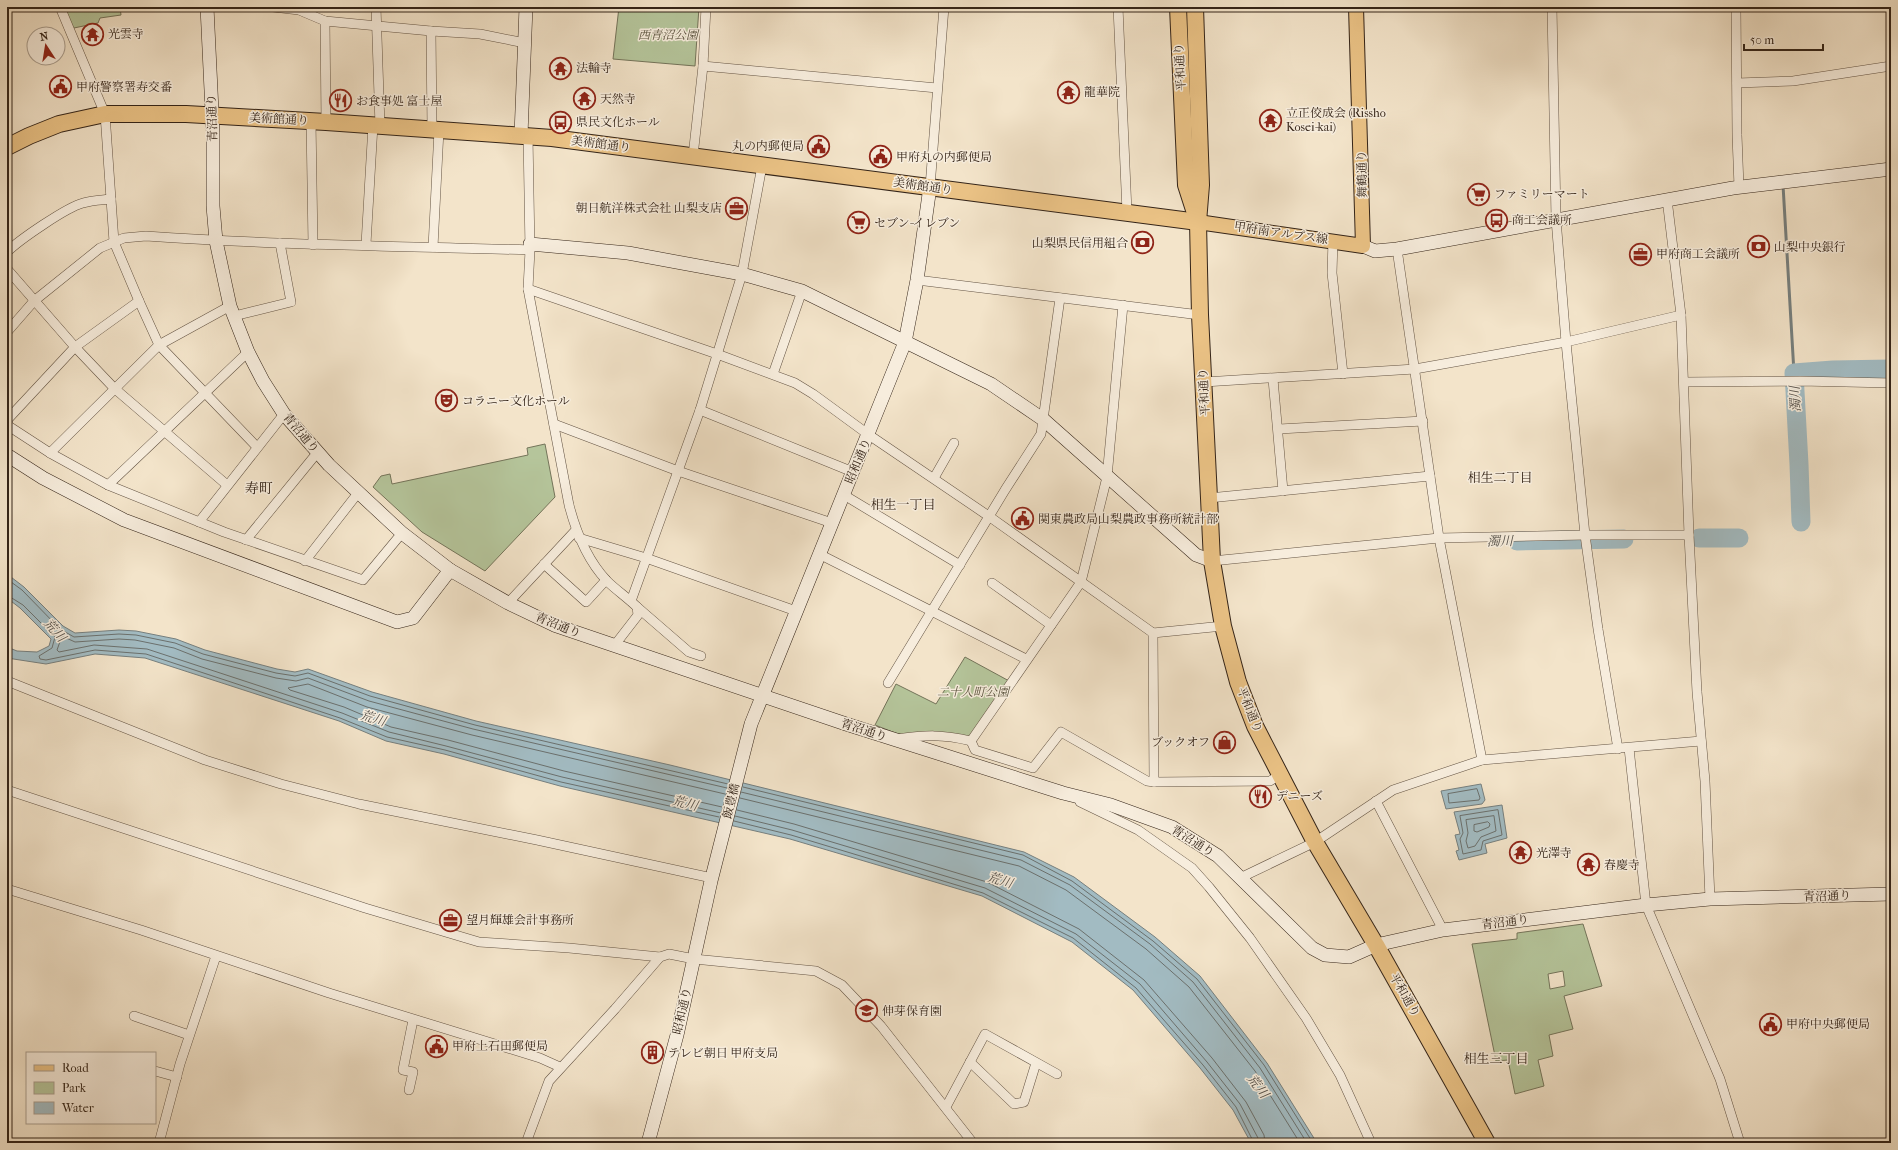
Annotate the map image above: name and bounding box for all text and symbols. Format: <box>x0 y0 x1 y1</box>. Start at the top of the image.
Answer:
temple icon: 光雲寺 <box>79 21 105 47</box>
north arrow <box>26 26 66 66</box>
scale bar <box>1744 26 1823 52</box>
place label: 光雲寺 <box>108 27 144 41</box>
park label: 西青沼公園 <box>638 28 700 42</box>
text: N <box>39 29 50 44</box>
text: 50 m <box>1750 33 1774 47</box>
street label: 平和通り <box>1172 43 1188 91</box>
temple icon: 法輪寺 <box>547 55 573 81</box>
place label: 法輪寺 <box>576 61 612 75</box>
public building icon: 甲府警察署寿交番 <box>47 74 73 100</box>
temple icon: 龍華院 <box>1055 79 1081 105</box>
place label: 甲府警察署寿交番 <box>76 80 172 94</box>
place label: 龍華院 <box>1084 85 1120 99</box>
temple icon: 天然寺 <box>572 86 598 112</box>
restaurant icon: お食事処 富士屋 <box>328 88 354 114</box>
place label: 天然寺 <box>600 92 636 106</box>
street label: 青沼通り <box>204 94 220 142</box>
place label: お食事処 富士屋 <box>356 94 443 108</box>
place label: 立正佼成会 (Rissho Kosei-kai) <box>1286 106 1386 134</box>
temple icon: 立正佼成会 (Rissho Kosei-kai) <box>1257 107 1283 133</box>
bus stop icon: 県民文化ホール <box>547 109 573 135</box>
street label: 美術館通り <box>249 110 309 128</box>
place label: 県民文化ホール <box>576 115 660 129</box>
street label: 美術館通り <box>570 133 632 155</box>
public building icon: 丸の内郵便局 <box>806 133 832 159</box>
place label: 丸の内郵便局 <box>732 139 804 153</box>
public building icon: 甲府丸の内郵便局 <box>868 144 894 170</box>
place label: 甲府丸の内郵便局 <box>896 150 992 164</box>
street label: 舞鶴通り <box>1355 150 1369 198</box>
street label: 美術館通り <box>892 175 954 197</box>
supermarket icon: ファミリーマート <box>1465 181 1491 207</box>
place label: ファミリーマート <box>1494 187 1590 201</box>
office icon: 朝日航洋株式会社 山梨支店 <box>724 195 750 221</box>
place label: 朝日航洋株式会社 山梨支店 <box>575 201 722 215</box>
bus stop icon: 商工会議所 <box>1483 207 1509 233</box>
supermarket icon: セブン-イレブン <box>846 210 872 236</box>
place label: 商工会議所 <box>1512 213 1572 227</box>
place label: セブン-イレブン <box>874 216 960 230</box>
street label: 甲府南アルプス線 <box>1233 219 1329 247</box>
bank icon: 山梨県民信用組合 <box>1130 230 1156 256</box>
bank icon: 山梨中央銀行 <box>1746 234 1772 260</box>
place label: 山梨県民信用組合 <box>1032 236 1128 250</box>
place label: 山梨中央銀行 <box>1774 240 1846 254</box>
office icon: 甲府商工会議所 <box>1627 241 1653 267</box>
place label: 甲府商工会議所 <box>1656 247 1740 261</box>
street label: 平和通り <box>1196 368 1212 416</box>
water label: 濁川 <box>1787 384 1803 412</box>
theatre icon: コラニー文化ホール <box>433 388 459 414</box>
place label: コラニー文化ホール <box>462 394 570 408</box>
street label: 青沼通り <box>280 410 322 456</box>
street label: 昭和通り <box>842 436 874 486</box>
district label: 相生二丁目 <box>1467 470 1533 485</box>
district label: 寿町 <box>245 480 273 497</box>
district label: 相生一丁目 <box>870 497 936 512</box>
public building icon: 関東農政局山梨農政事務所統計部 <box>1009 506 1035 532</box>
place label: 関東農政局山梨農政事務所統計部 <box>1038 512 1218 526</box>
water label: 濁川 <box>1487 533 1515 549</box>
street label: 青沼通り <box>533 610 583 640</box>
water label: 荒川 <box>41 615 70 646</box>
park label: 二十人町公園 <box>937 685 1011 699</box>
street label: 平和通り <box>1235 685 1265 735</box>
water label: 荒川 <box>358 707 390 730</box>
street label: 青沼通り <box>839 716 889 744</box>
shop icon: ブックオフ <box>1212 729 1238 755</box>
place label: ブックオフ <box>1151 735 1210 749</box>
street label: 飯豊橋 <box>720 782 742 820</box>
restaurant icon: デニーズ <box>1248 783 1274 809</box>
place label: デニーズ <box>1276 789 1323 803</box>
water label: 荒川 <box>671 793 701 814</box>
street label: 青沼通り <box>1169 822 1217 860</box>
temple icon: 光澤寺 <box>1508 840 1534 866</box>
place label: 光澤寺 <box>1536 846 1572 860</box>
temple icon: 春慶寺 <box>1576 852 1602 878</box>
place label: 春慶寺 <box>1604 858 1640 872</box>
water label: 荒川 <box>985 869 1017 892</box>
street label: 青沼通り <box>1803 888 1851 904</box>
office icon: 望月輝雄会計事務所 <box>437 907 463 933</box>
street label: 青沼通り <box>1480 912 1530 932</box>
place label: 望月輝雄会計事務所 <box>466 913 574 927</box>
street label: 平和通り <box>1387 971 1423 1019</box>
street label: 昭和通り <box>670 986 694 1036</box>
school or university icon: 伸芽保育園 <box>854 998 880 1024</box>
place label: 伸芽保育園 <box>882 1004 942 1018</box>
public building icon: 甲府中央郵便局 <box>1758 1011 1784 1037</box>
place label: 甲府中央郵便局 <box>1786 1017 1870 1031</box>
public building icon: 甲府上石田郵便局 <box>424 1033 450 1059</box>
place label: 甲府上石田郵便局 <box>452 1039 548 1053</box>
building icon: テレビ朝日 甲府支局 <box>640 1040 666 1066</box>
place label: テレビ朝日 甲府支局 <box>668 1046 778 1060</box>
district label: 相生三丁目 <box>1463 1051 1529 1066</box>
legend <box>26 1052 156 1124</box>
text: Road <box>62 1061 89 1075</box>
water label: 荒川 <box>1244 1071 1273 1102</box>
text: Park <box>62 1081 87 1095</box>
text: Water <box>61 1101 95 1115</box>

